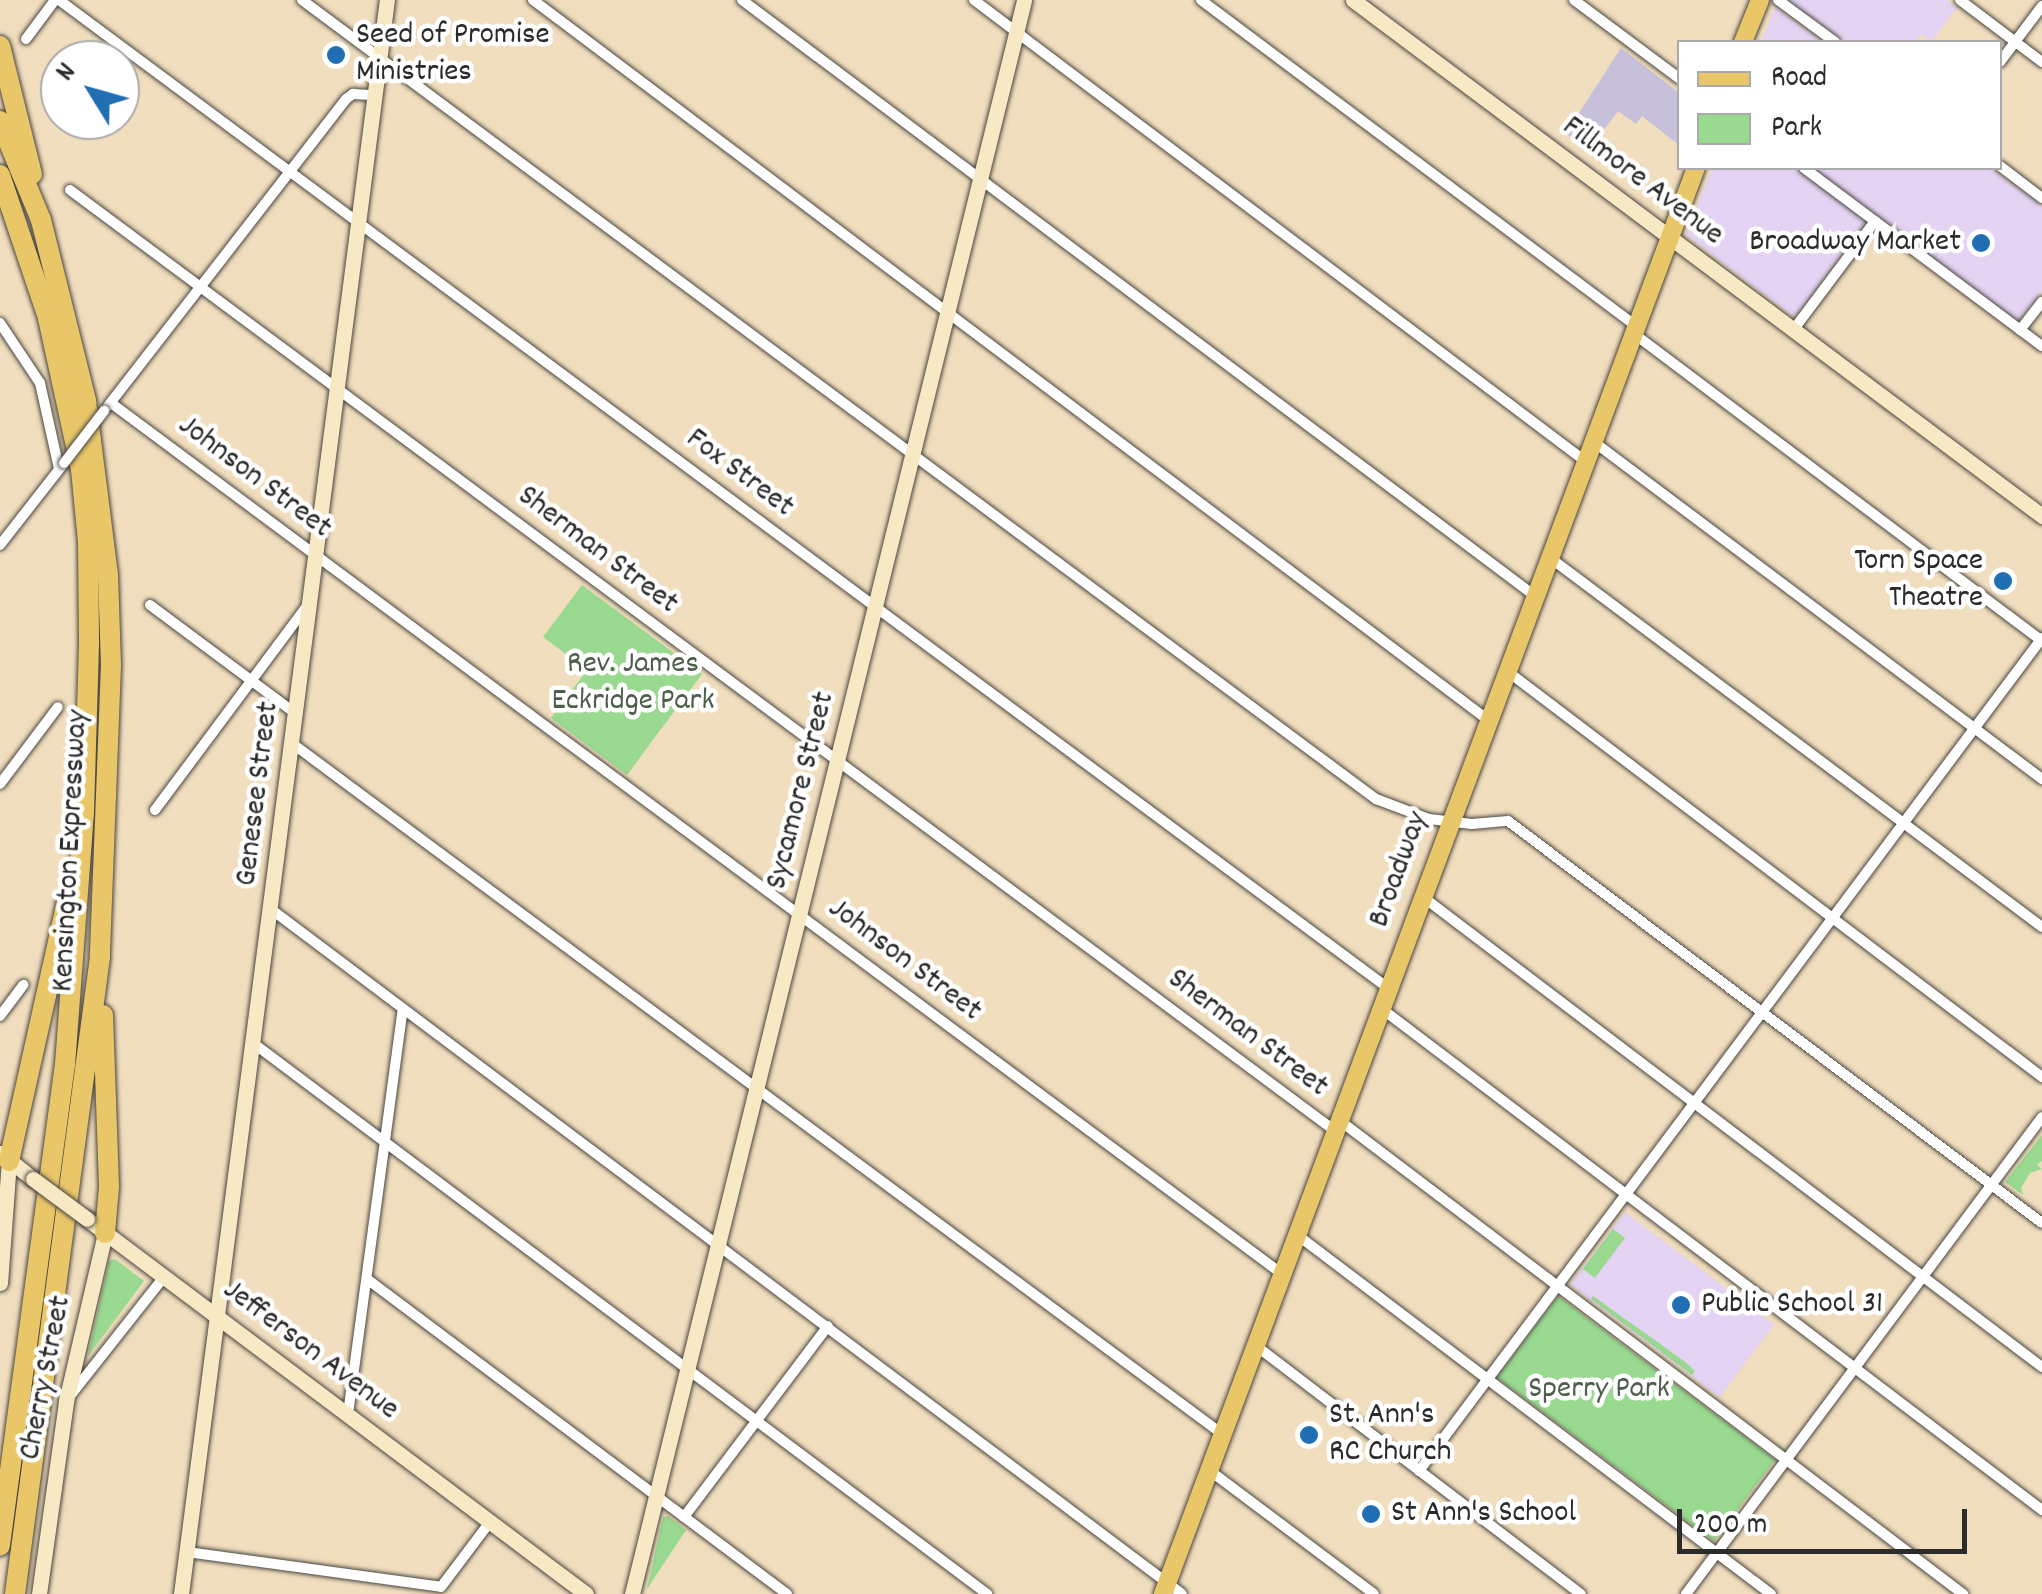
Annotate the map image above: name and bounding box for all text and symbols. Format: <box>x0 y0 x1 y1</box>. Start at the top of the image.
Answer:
place label: Seed of Promise Ministries <box>356 18 549 93</box>
north arrow <box>40 40 140 140</box>
legend <box>1677 40 2002 170</box>
marker: Seed of Promise Ministries <box>325 44 347 66</box>
text: N <box>47 56 88 91</box>
text: Road <box>1771 58 1827 101</box>
text: Park <box>1771 108 1822 151</box>
street label: Fillmore Avenue <box>1554 109 1730 255</box>
place label: Broadway Market <box>1749 224 1961 262</box>
marker: Broadway Market <box>1970 232 1992 254</box>
street label: Johnson Street <box>169 408 339 548</box>
street label: Fox Street <box>677 421 801 527</box>
street label: Sherman Street <box>509 478 685 624</box>
place label: Torn Space Theatre <box>1854 544 1983 619</box>
marker: Torn Space Theatre <box>1992 570 2014 592</box>
park label: Rev. James Eckridge Park <box>551 647 715 722</box>
street label: Sycamore Street <box>759 688 845 894</box>
street label: Genesee Street <box>229 699 289 889</box>
street label: Kensington Expressway <box>45 709 99 993</box>
street label: Broadway <box>1361 807 1439 933</box>
street label: Johnson Street <box>819 891 989 1031</box>
street label: Sherman Street <box>1159 961 1335 1107</box>
street label: Jefferson Avenue <box>214 1272 406 1430</box>
place label: Public School 31 <box>1701 1286 1883 1324</box>
street label: Cherry Street <box>12 1293 82 1463</box>
marker: Public School 31 <box>1670 1294 1692 1316</box>
park label: Sperry Park <box>1528 1371 1670 1409</box>
place label: St. Ann's RC Church <box>1329 1398 1451 1473</box>
marker: St. Ann's RC Church <box>1298 1424 1320 1446</box>
scale bar <box>1682 1489 1972 1551</box>
place label: St Ann's School <box>1391 1495 1576 1533</box>
marker: St Ann's School <box>1360 1503 1382 1525</box>
text: 200 m <box>1694 1505 1767 1548</box>

